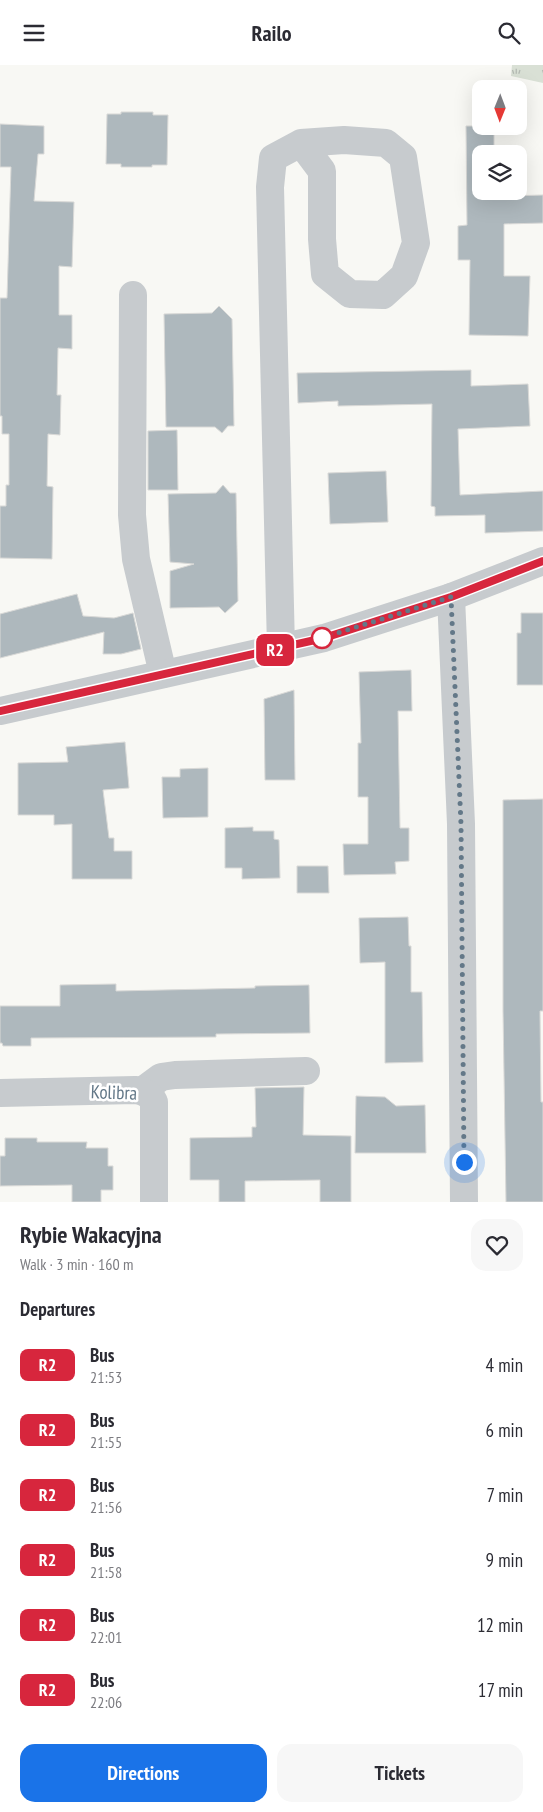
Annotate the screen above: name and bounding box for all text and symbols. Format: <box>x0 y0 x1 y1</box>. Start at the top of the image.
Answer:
icon: menu <box>20 19 48 47</box>
text: Railo <box>251 19 292 47</box>
icon: search <box>495 19 523 47</box>
north arrow <box>472 80 528 135</box>
map controls <box>472 80 527 200</box>
button: layers <box>472 145 527 200</box>
unlabelled marker <box>311 627 333 649</box>
line badge: R2 <box>252 634 298 666</box>
text: R2 <box>266 638 284 661</box>
street label: Kolibra <box>90 1079 138 1105</box>
your location <box>452 1150 477 1175</box>
text: Rybie Wakacyjna <box>20 1219 162 1250</box>
button: heart <box>471 1219 523 1271</box>
text: Walk · 3 min · 160 m <box>20 1254 133 1274</box>
text: Departures <box>20 1297 95 1321</box>
text: Bus <box>90 1343 114 1367</box>
text: R2 <box>39 1353 56 1376</box>
text: 4 min <box>486 1353 523 1377</box>
text: 21:53 <box>90 1367 122 1387</box>
text: Bus <box>90 1408 114 1432</box>
text: R2 <box>39 1418 56 1441</box>
text: 6 min <box>486 1418 523 1442</box>
text: 21:55 <box>90 1432 122 1452</box>
text: Bus <box>90 1473 114 1497</box>
text: R2 <box>39 1483 56 1506</box>
text: 7 min <box>486 1483 523 1507</box>
text: 21:56 <box>90 1497 122 1517</box>
text: Bus <box>90 1538 114 1562</box>
text: R2 <box>39 1548 56 1571</box>
text: 9 min <box>486 1548 523 1572</box>
text: 21:58 <box>90 1562 122 1582</box>
text: Bus <box>90 1603 114 1627</box>
text: R2 <box>39 1613 56 1636</box>
text: 12 min <box>477 1613 523 1637</box>
text: 22:01 <box>90 1627 122 1647</box>
text: Bus <box>90 1668 114 1692</box>
text: R2 <box>39 1678 56 1701</box>
text: 17 min <box>478 1678 523 1702</box>
text: 22:06 <box>90 1692 122 1712</box>
button: Directions <box>20 1744 267 1802</box>
button: Tickets <box>277 1744 523 1802</box>

